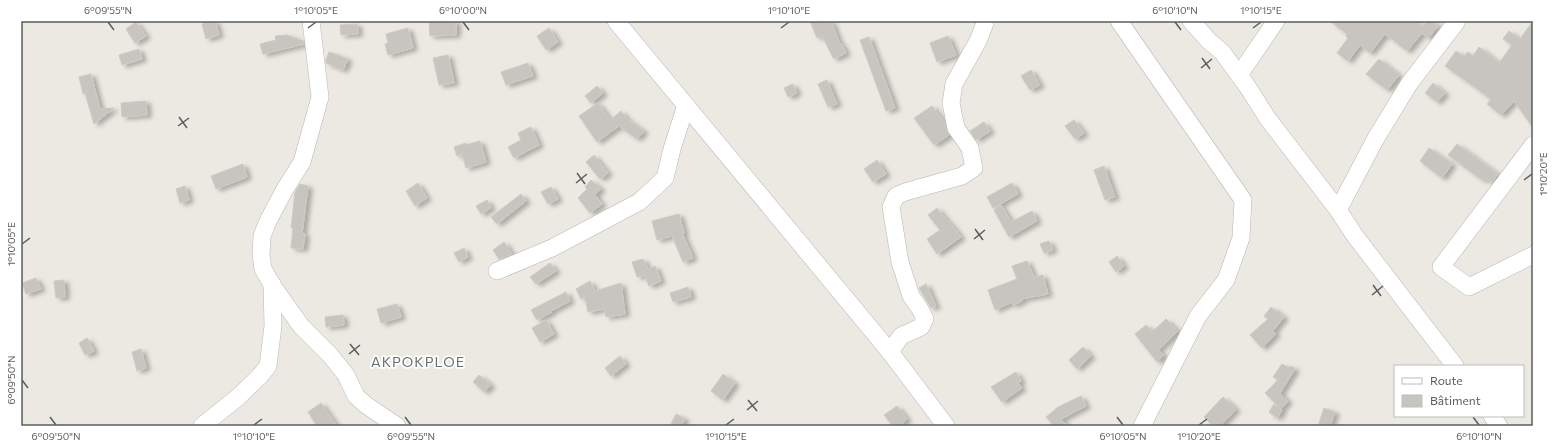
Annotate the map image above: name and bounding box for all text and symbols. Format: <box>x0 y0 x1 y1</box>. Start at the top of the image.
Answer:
text: 6°09'55"N <box>84 4 132 16</box>
text: 1°10'05"E <box>294 4 338 16</box>
text: 6°10'00"N <box>439 4 487 16</box>
text: 1°10'10"E <box>768 4 810 16</box>
text: 6°10'10"N <box>1152 4 1198 16</box>
text: 1°10'15"E <box>1240 4 1282 16</box>
text: 1°10'20"E <box>1537 152 1549 196</box>
text: 1°10'05"E <box>5 222 17 266</box>
district label: AKPOKPLOE <box>371 353 465 370</box>
text: 6°09'50"N <box>5 356 17 404</box>
legend <box>1394 365 1524 417</box>
text: Route <box>1430 373 1463 387</box>
text: Bâtiment <box>1430 393 1481 407</box>
text: 6°09'50"N <box>32 430 80 442</box>
text: 1°10'10"E <box>233 430 275 442</box>
text: 6°09'55"N <box>387 430 435 442</box>
text: 1°10'15"E <box>705 430 747 442</box>
text: 6°10'05"N <box>1099 430 1147 442</box>
text: 1°10'20"E <box>1177 430 1221 442</box>
text: 6°10'10"N <box>1456 430 1502 442</box>

